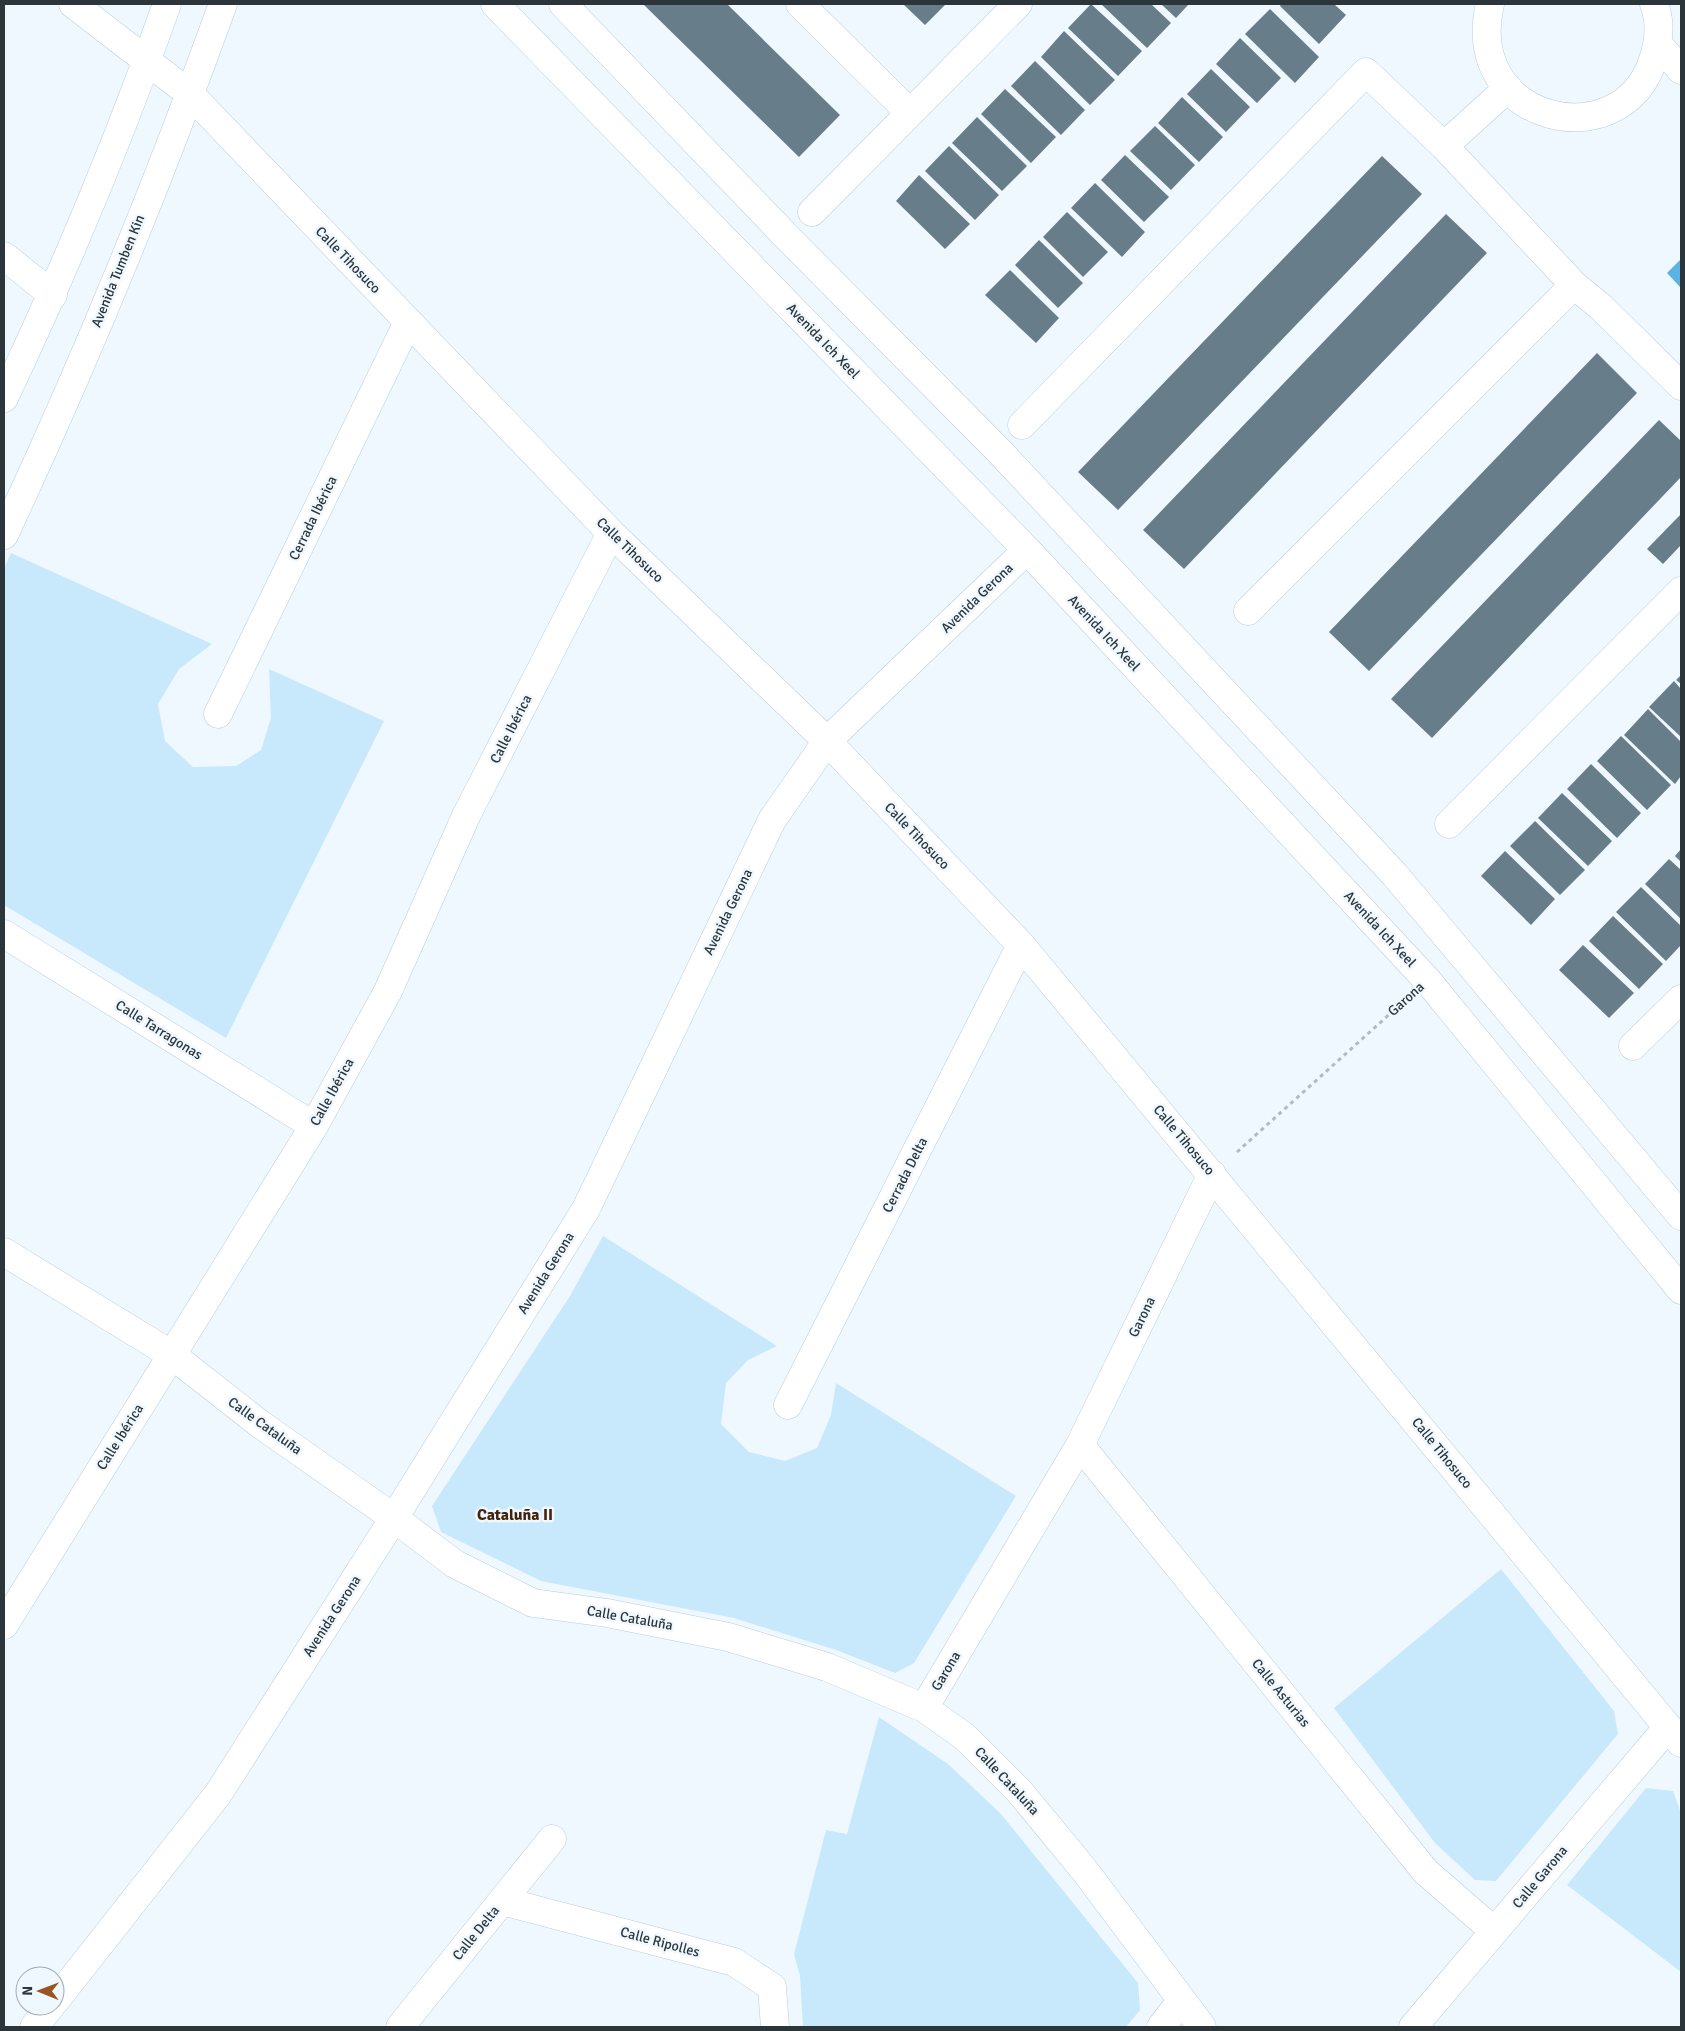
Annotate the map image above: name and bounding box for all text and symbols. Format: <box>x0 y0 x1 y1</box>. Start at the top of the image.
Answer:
street label: Avenida Tumben Kin <box>88 212 148 330</box>
street label: Calle Tihosuco <box>312 223 384 297</box>
street label: Avenida Ich Xeel <box>783 300 863 382</box>
street label: Cerrada Ibérica <box>285 473 341 563</box>
street label: Calle Tihosuco <box>593 514 667 586</box>
street label: Avenida Gerona <box>937 559 1017 637</box>
street label: Avenida Ich Xeel <box>1064 591 1144 675</box>
street label: Calle Ibérica <box>486 692 536 766</box>
street label: Calle Tihosuco <box>881 799 953 873</box>
street label: Avenida Gerona <box>700 866 756 958</box>
street label: Avenida Ich Xeel <box>1340 887 1420 971</box>
street label: Garona <box>1384 978 1428 1020</box>
street label: Calle Tarragonas <box>112 997 206 1063</box>
street label: Calle Ibérica <box>306 1055 358 1129</box>
street label: Calle Tihosuco <box>1150 1101 1218 1179</box>
street label: Cerrada Delta <box>879 1135 931 1215</box>
street label: Avenida Gerona <box>514 1229 578 1317</box>
street label: Garona <box>1125 1294 1159 1340</box>
street label: Calle Cataluña <box>225 1394 305 1458</box>
street label: Calle Ibérica <box>93 1401 147 1473</box>
street label: Calle Tihosuco <box>1408 1414 1476 1492</box>
district label: Cataluña II <box>477 1505 553 1525</box>
street label: Avenida Gerona <box>299 1572 365 1660</box>
street label: Calle Cataluña <box>586 1602 674 1634</box>
street label: Garona <box>928 1648 964 1694</box>
street label: Calle Asturias <box>1248 1655 1314 1731</box>
street label: Calle Cataluña <box>971 1743 1043 1819</box>
street label: Calle Garona <box>1509 1842 1571 1912</box>
street label: Calle Delta <box>449 1902 503 1964</box>
street label: Calle Ripolles <box>618 1923 702 1961</box>
north arrow <box>15 1966 65 2016</box>
text: N <box>19 1986 36 1996</box>

